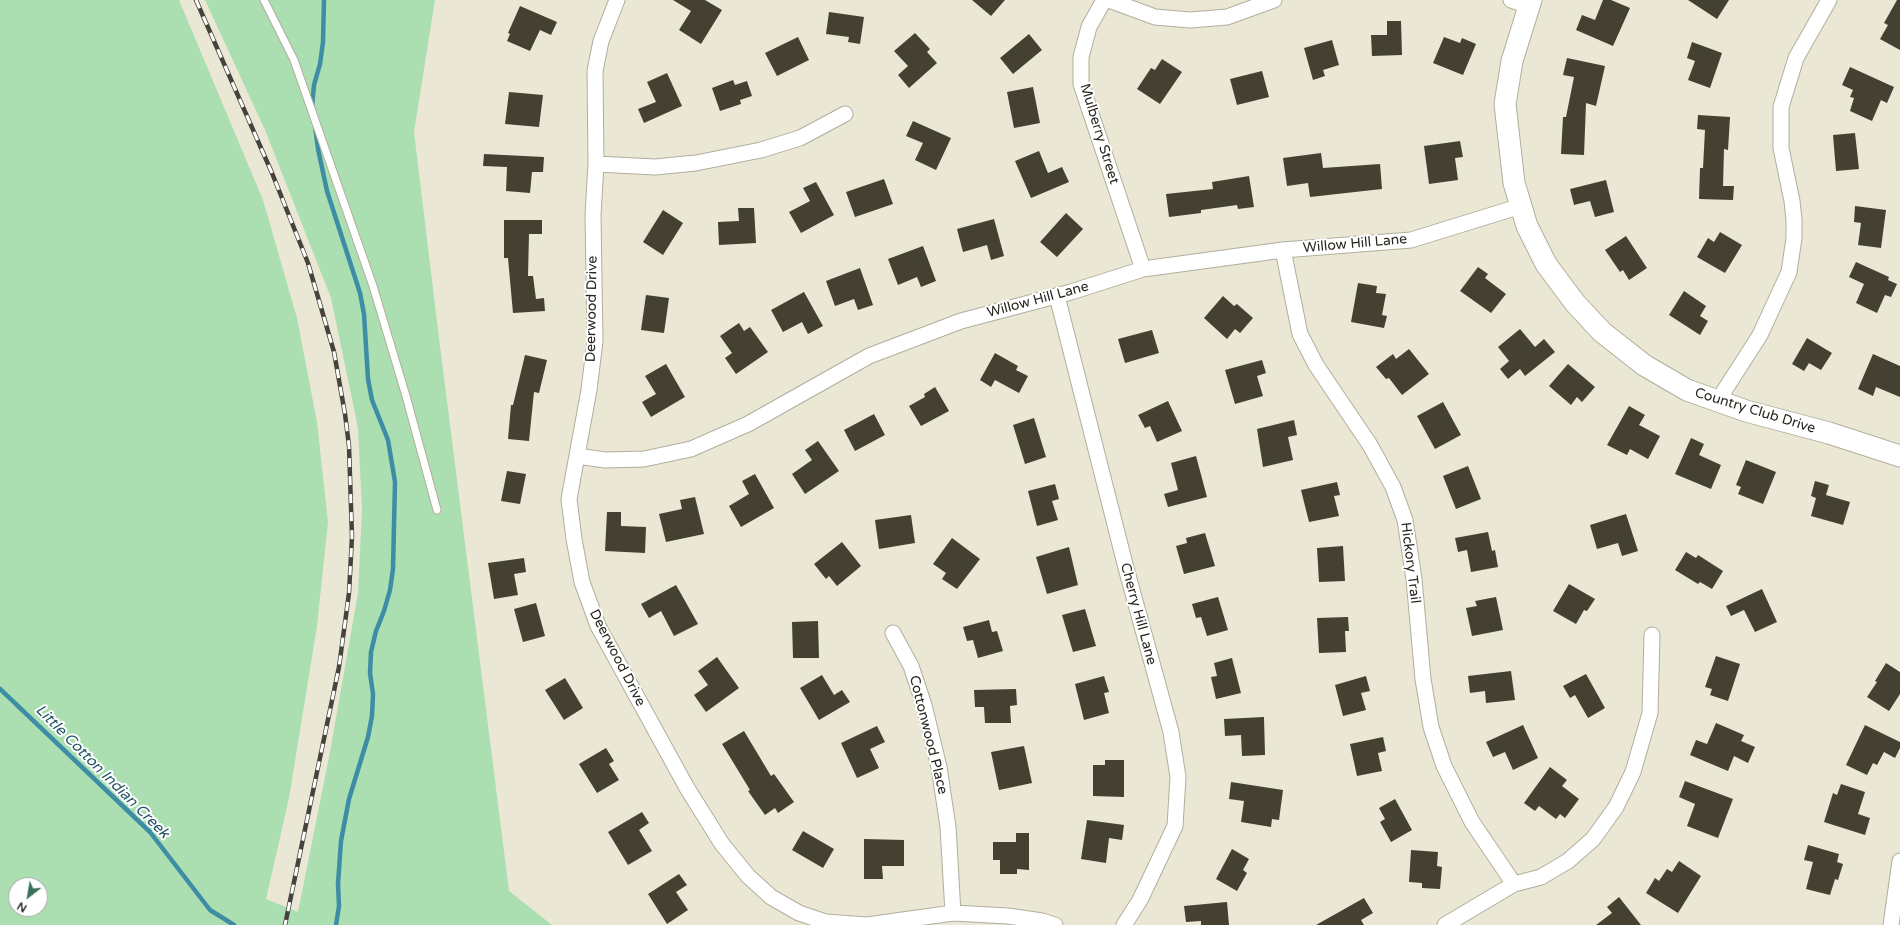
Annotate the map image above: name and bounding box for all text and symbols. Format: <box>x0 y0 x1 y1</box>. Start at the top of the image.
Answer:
street label: Mulberry Street <box>1076 82 1122 186</box>
street label: Willow Hill Lane <box>1302 231 1408 257</box>
street label: Deerwood Drive <box>583 256 601 362</box>
street label: Willow Hill Lane <box>985 278 1091 322</box>
street label: Country Club Drive <box>1693 385 1817 437</box>
street label: Hickory Trail <box>1397 521 1423 605</box>
street label: Cherry Hill Lane <box>1116 561 1160 667</box>
street label: Deerwood Drive <box>585 607 649 709</box>
street label: Cottonwood Place <box>905 674 951 796</box>
water label: Little Cotton Indian Creek <box>31 701 173 843</box>
north arrow <box>8 877 48 917</box>
text: N <box>15 899 29 915</box>

